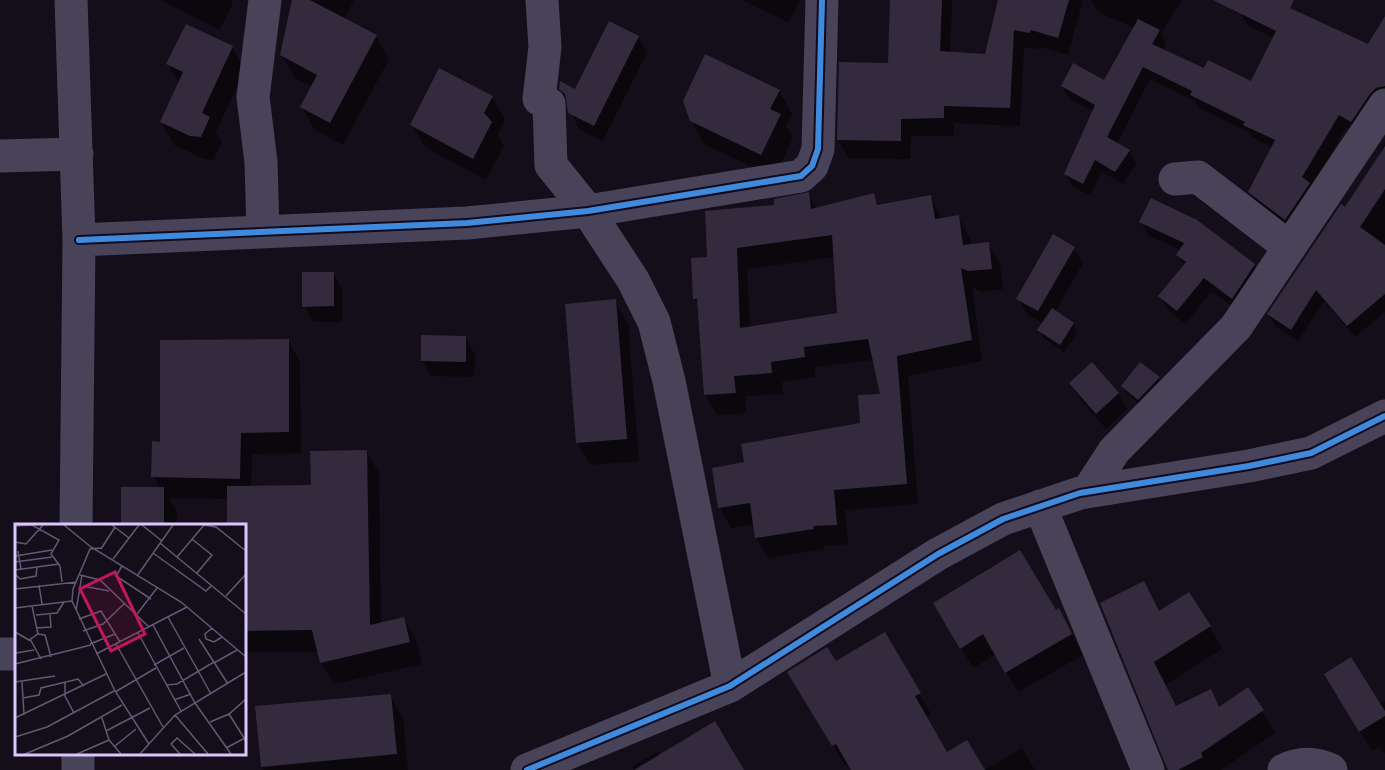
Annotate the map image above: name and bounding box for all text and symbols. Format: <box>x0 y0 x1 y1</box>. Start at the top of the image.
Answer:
inset map <box>15 524 246 755</box>

